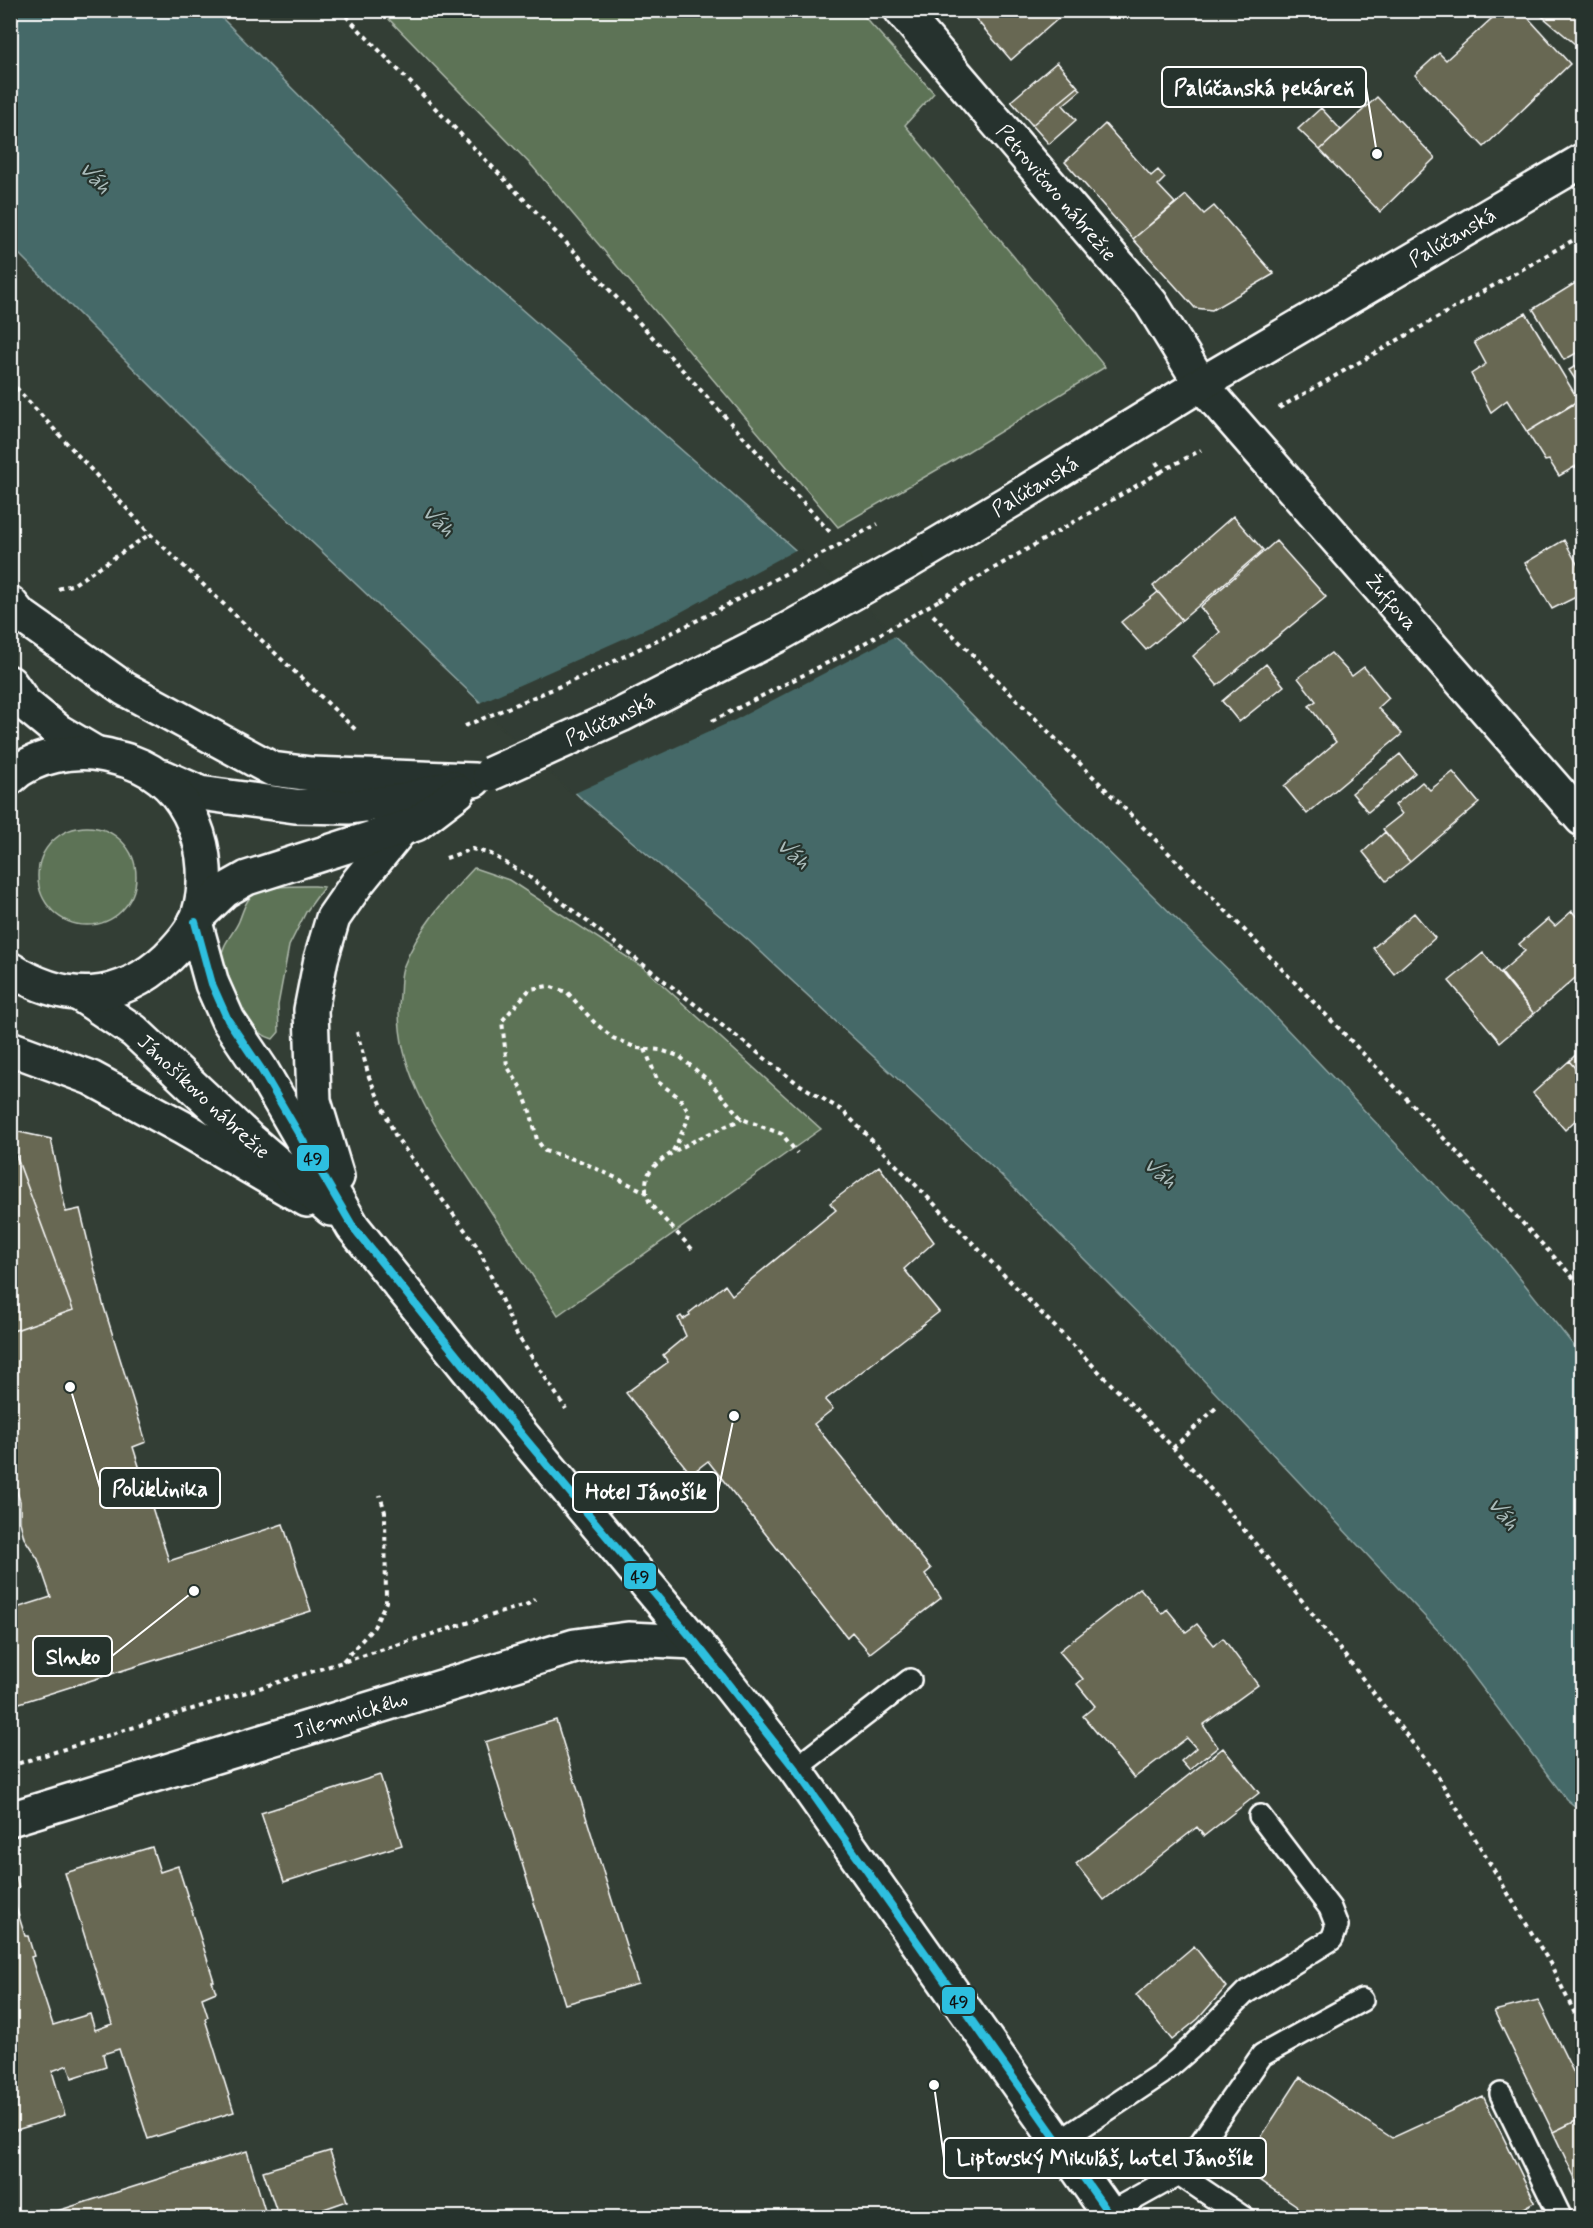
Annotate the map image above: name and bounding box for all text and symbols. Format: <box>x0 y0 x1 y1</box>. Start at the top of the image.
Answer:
callout: Palúčanská pekáreň <box>1162 67 1366 107</box>
text: Palúčanská pekáreň <box>1174 75 1354 103</box>
street label: Petrovičovo nábrežie <box>989 118 1123 268</box>
water label: Váh <box>72 156 117 201</box>
street label: Palúčanská <box>1404 201 1502 274</box>
street label: Palúčanská <box>987 450 1084 524</box>
water label: Váh <box>415 499 460 544</box>
street label: Žuffova <box>1359 568 1424 637</box>
street label: Palúčanská <box>561 687 661 753</box>
water label: Váh <box>770 832 815 877</box>
street label: Jánošíkovo nábrežie <box>131 1028 276 1166</box>
line badge: 49 <box>296 1144 330 1172</box>
text: 49 <box>304 1149 322 1170</box>
water label: Váh <box>1137 1151 1182 1196</box>
callout: Poliklinika <box>100 1468 220 1508</box>
callout: Hotel Jánošík <box>573 1472 718 1512</box>
text: Poliklinika <box>112 1476 208 1504</box>
text: Hotel Jánošík <box>585 1479 707 1507</box>
water label: Váh <box>1480 1492 1525 1537</box>
line badge: 49 <box>623 1562 657 1590</box>
text: 49 <box>631 1567 649 1588</box>
callout: Slnko <box>33 1636 112 1676</box>
text: Slnko <box>46 1644 100 1672</box>
street label: Jilemnického <box>290 1685 411 1746</box>
line badge: 49 <box>941 1986 976 2015</box>
text: 49 <box>950 1992 968 2013</box>
callout: Liptovský Mikuláš, hotel Jánošík <box>944 2138 1266 2178</box>
text: Liptovský Mikuláš, hotel Jánošík <box>957 2145 1253 2174</box>

